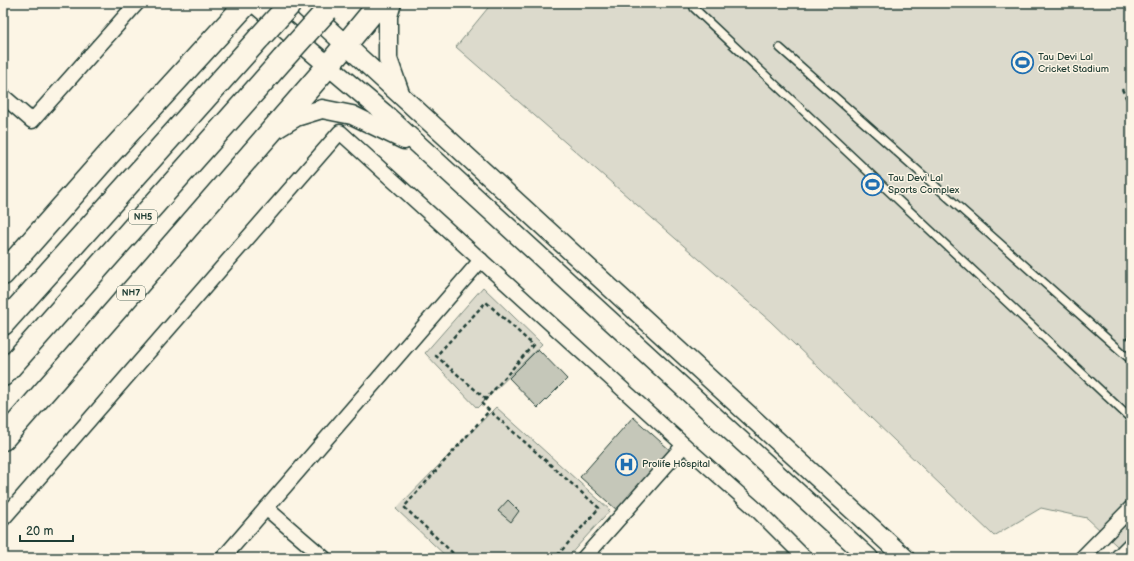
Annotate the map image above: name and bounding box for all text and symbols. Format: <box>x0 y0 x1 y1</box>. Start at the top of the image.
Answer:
sports icon: Tau Devi Lal Cricket Stadium <box>1010 50 1036 76</box>
place label: Tau Devi Lal Cricket Stadium <box>1038 51 1109 75</box>
sports icon: Tau Devi Lal Sports Complex <box>859 171 885 197</box>
place label: Tau Devi Lal Sports Complex <box>888 172 960 196</box>
road number: NH5 <box>129 210 157 224</box>
road number: NH7 <box>117 286 145 300</box>
hospital icon: Prolife Hospital <box>613 451 639 477</box>
place label: Prolife Hospital <box>642 458 710 470</box>
scale bar <box>20 517 73 543</box>
text: 20 m <box>26 524 53 539</box>

